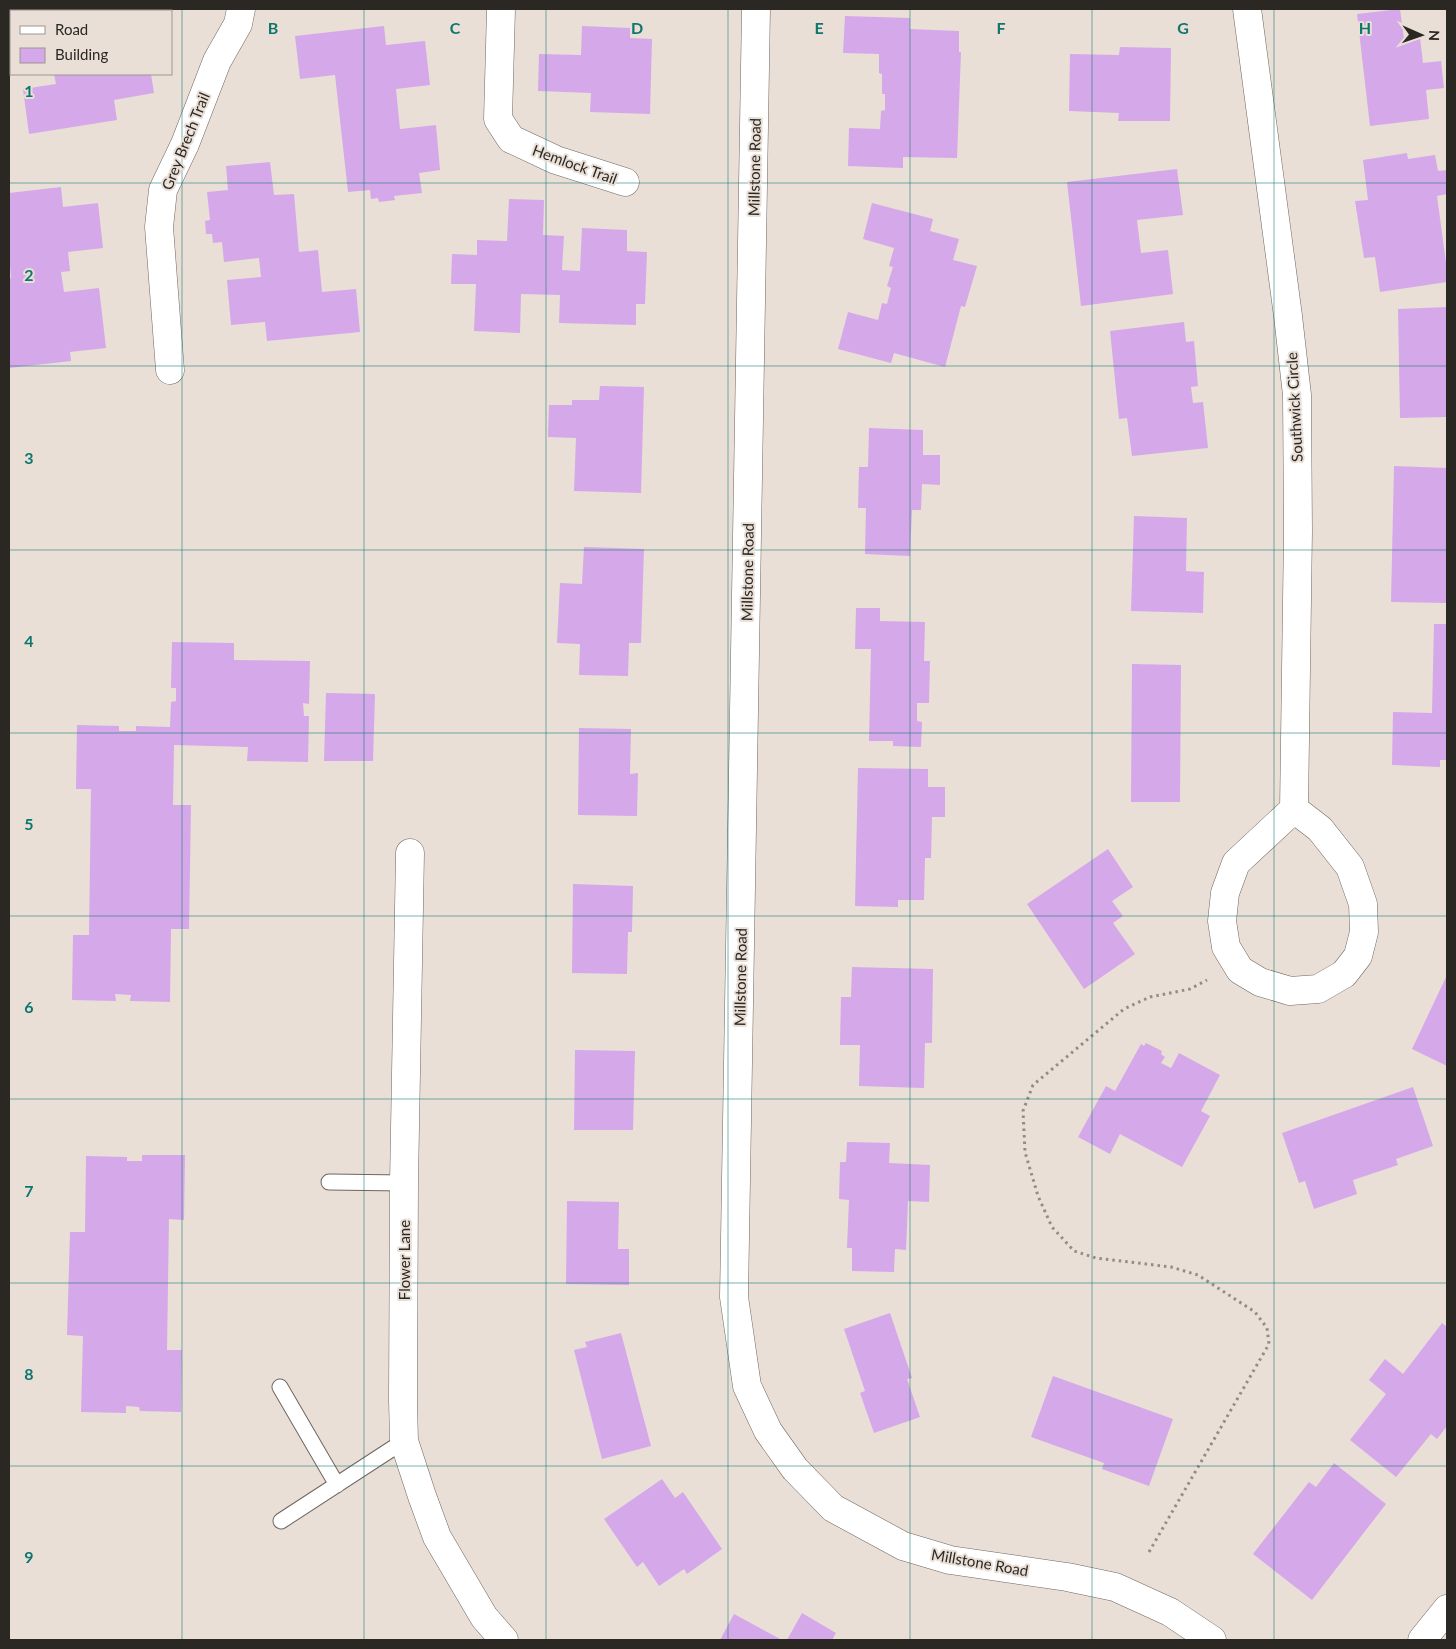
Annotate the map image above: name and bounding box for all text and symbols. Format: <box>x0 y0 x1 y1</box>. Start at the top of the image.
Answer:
legend <box>10 10 172 75</box>
north arrow <box>1396 10 1446 60</box>
text: B <box>268 18 278 37</box>
text: C <box>450 18 461 37</box>
text: D <box>631 18 643 37</box>
text: E <box>814 18 824 37</box>
text: F <box>996 18 1006 37</box>
text: G <box>1177 18 1189 37</box>
text: H <box>1359 18 1371 37</box>
text: Road <box>55 20 88 38</box>
text: N <box>1426 30 1443 41</box>
text: Building <box>55 45 108 63</box>
text: 1 <box>24 81 34 100</box>
street label: Grey Brech Trail <box>157 90 213 192</box>
street label: Millstone Road <box>744 118 764 216</box>
street label: Hemlock Trail <box>530 140 620 188</box>
text: 2 <box>24 265 34 284</box>
street label: Southwick Circle <box>1282 351 1306 462</box>
text: 3 <box>24 448 34 467</box>
street label: Millstone Road <box>737 523 757 621</box>
text: 4 <box>24 631 34 650</box>
text: 5 <box>24 814 34 833</box>
street label: Millstone Road <box>730 928 750 1026</box>
text: 6 <box>24 997 34 1016</box>
text: 7 <box>24 1181 34 1200</box>
street label: Flower Lane <box>395 1220 413 1300</box>
text: 8 <box>24 1364 34 1383</box>
street label: Millstone Road <box>930 1545 1030 1579</box>
text: 9 <box>24 1547 34 1566</box>

